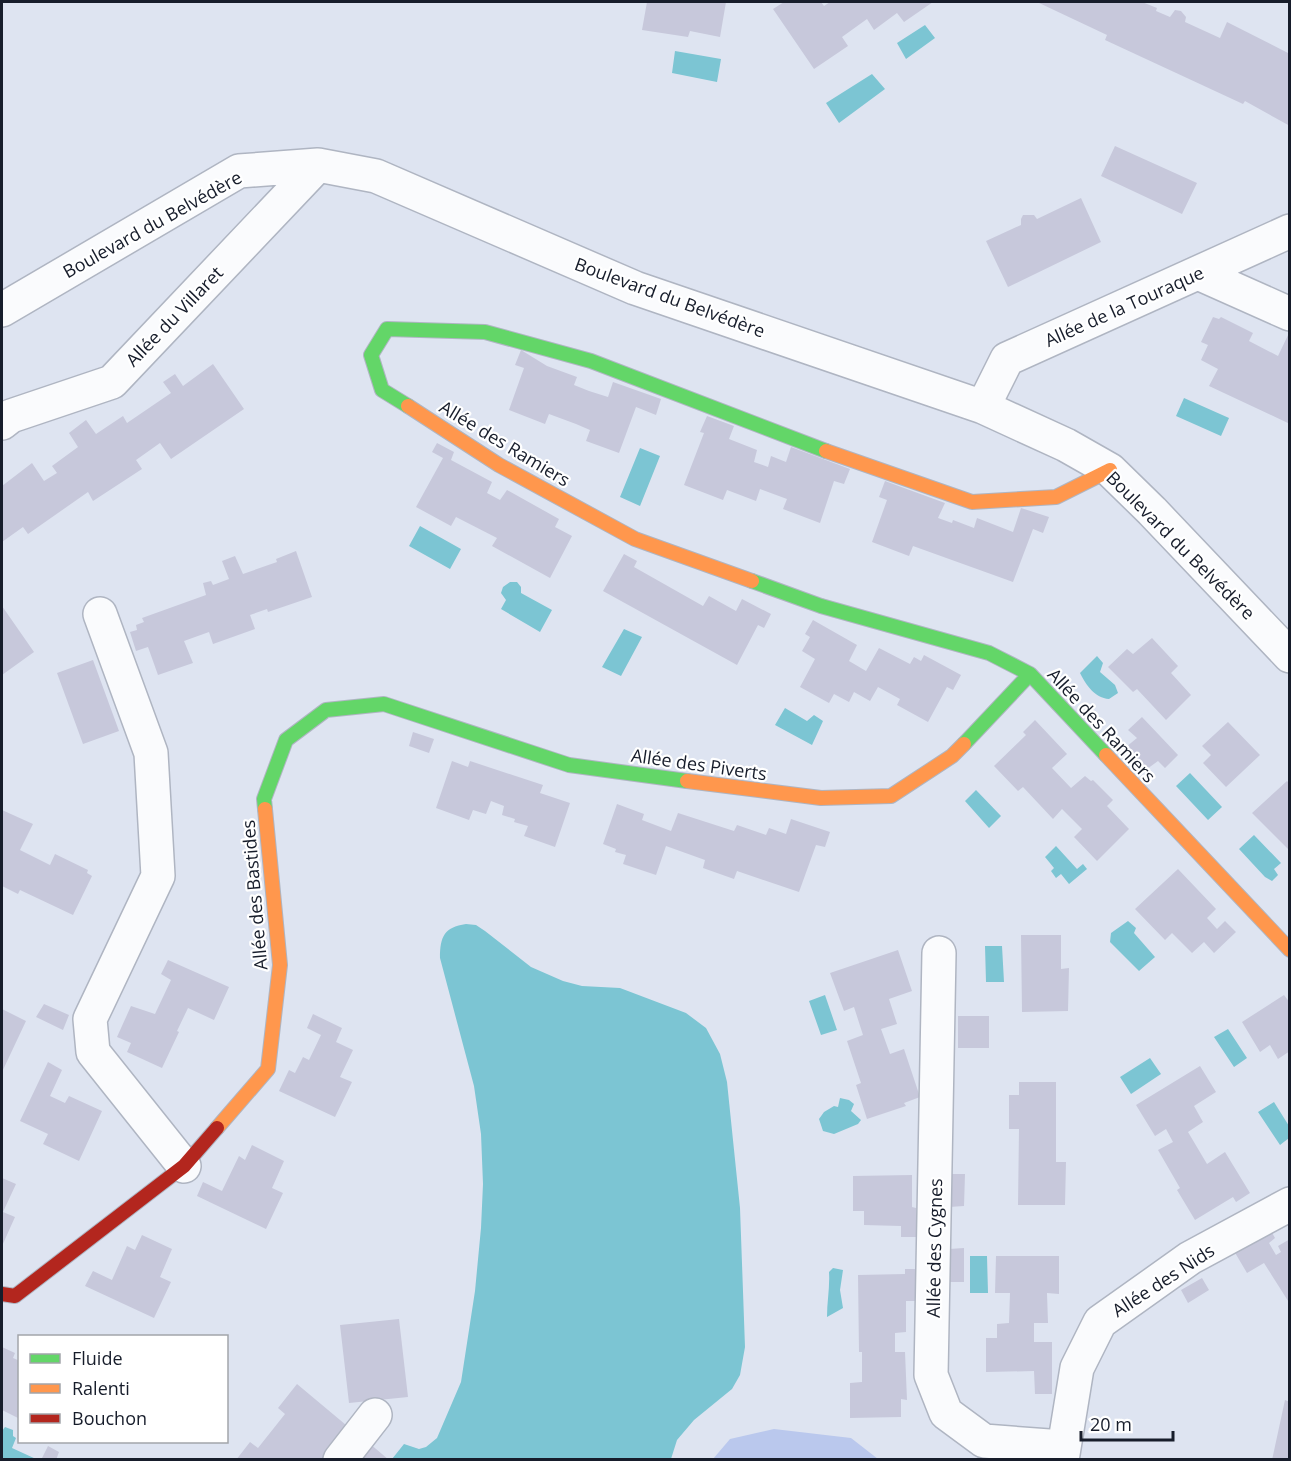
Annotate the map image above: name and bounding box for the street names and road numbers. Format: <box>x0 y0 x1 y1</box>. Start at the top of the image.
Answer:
street label: Boulevard du Belvédère <box>58 165 246 283</box>
street label: Boulevard du Belvédère <box>572 251 768 343</box>
street label: Allée de la Touraque <box>1041 260 1207 352</box>
street label: Allée du Villaret <box>120 261 228 371</box>
street label: Allée des Ramiers <box>435 395 575 491</box>
street label: Boulevard du Belvédère <box>1101 465 1261 625</box>
street label: Allée des Ramiers <box>1043 663 1161 787</box>
street label: Allée des Piverts <box>630 743 768 785</box>
street label: Allée des Bastides <box>235 819 273 971</box>
street label: Allée des Cygnes <box>921 1178 947 1318</box>
street label: Allée des Nids <box>1107 1238 1219 1322</box>

